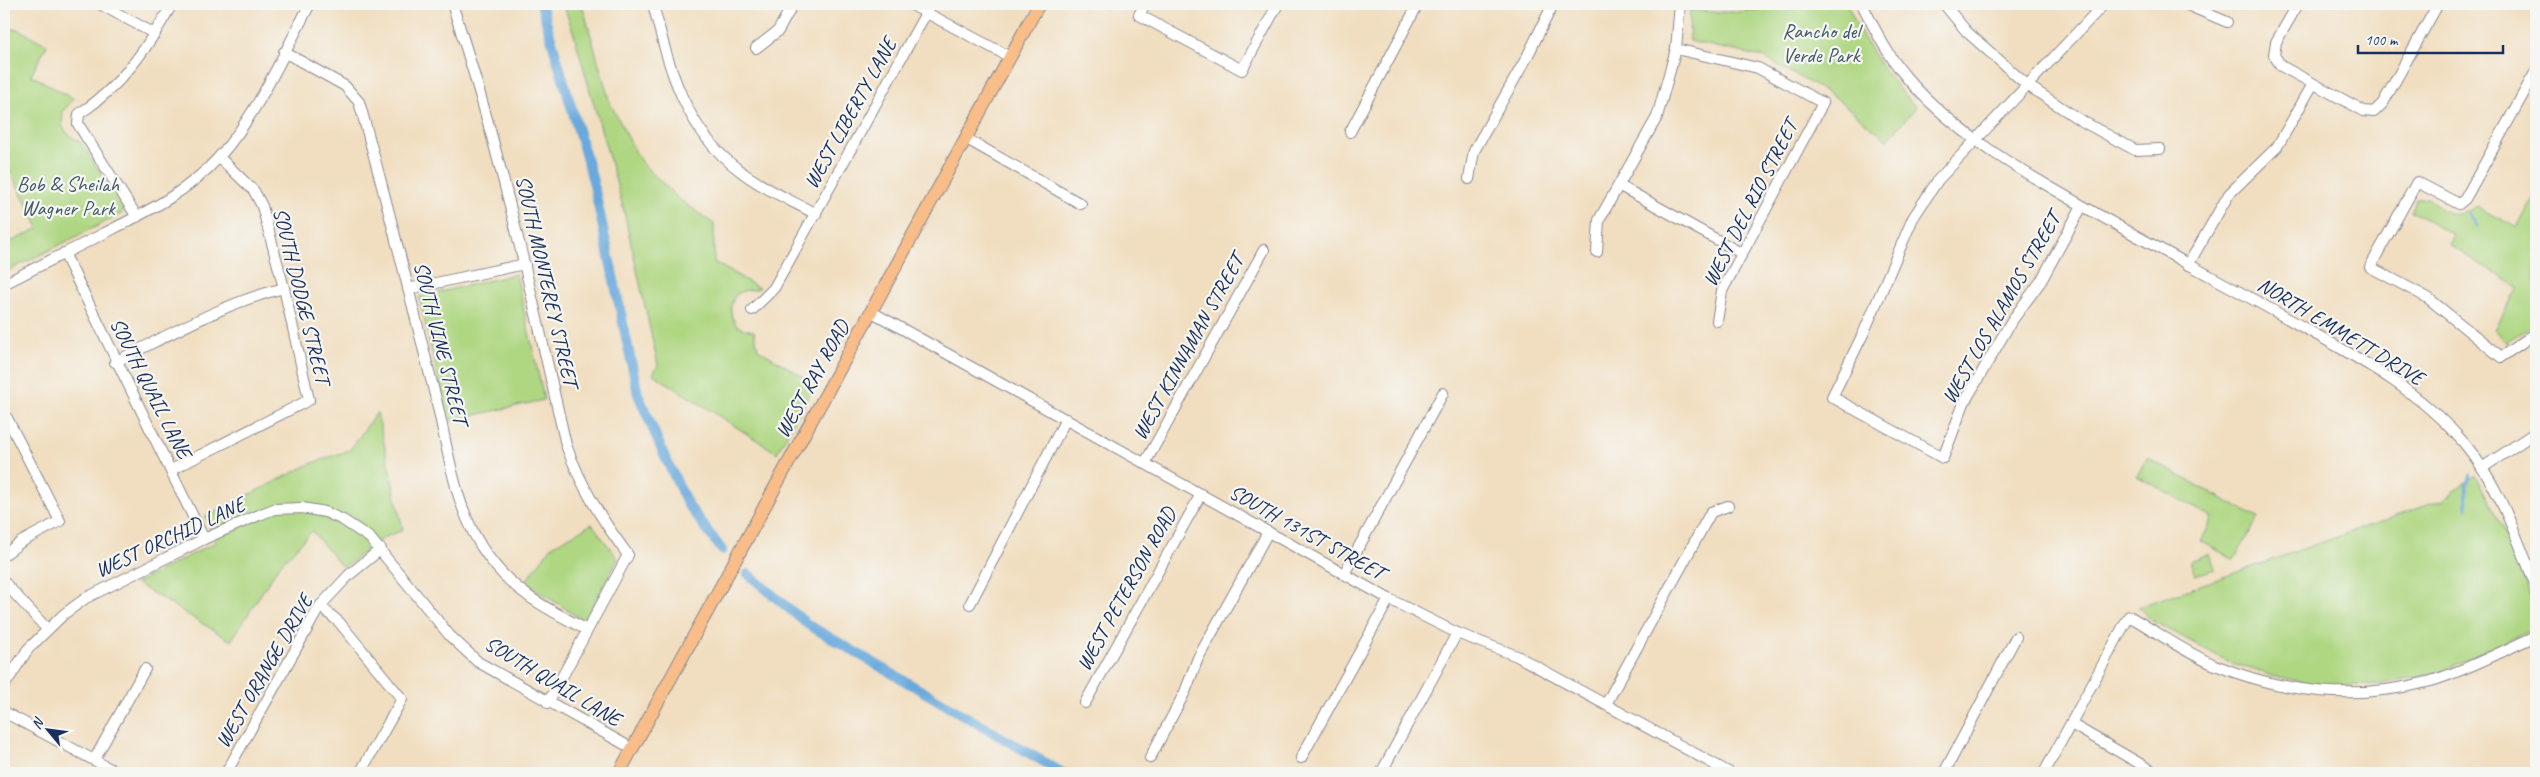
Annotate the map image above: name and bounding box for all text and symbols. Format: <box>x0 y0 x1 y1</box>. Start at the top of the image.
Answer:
park label: Rancho del Verde Park <box>1782 18 1863 68</box>
scale bar <box>2358 22 2502 54</box>
street label: WEST LIBERTY LANE <box>798 31 903 193</box>
text: 100 m <box>2365 31 2399 50</box>
street label: WEST DEL RIO STREET <box>1697 112 1805 291</box>
park label: Bob & Sheilah Wagner Park <box>17 171 120 221</box>
street label: SOUTH MONTEREY STREET <box>510 173 585 394</box>
street label: WEST LOS ALAMOS STREET <box>1936 203 2069 408</box>
street label: SOUTH DODGE STREET <box>268 205 338 391</box>
street label: WEST KINNAMAN STREET <box>1126 245 1252 444</box>
street label: SOUTH VINE STREET <box>408 259 475 432</box>
street label: NORTH EMMETT DRIVE <box>2253 271 2431 392</box>
street label: SOUTH QUAIL LANE <box>104 313 199 465</box>
street label: WEST RAY ROAD <box>769 314 856 442</box>
street label: SOUTH 131ST STREET <box>1225 479 1394 588</box>
street label: WEST ORCHID LANE <box>91 490 251 583</box>
street label: WEST PETERSON ROAD <box>1070 501 1182 675</box>
street label: WEST ORANGE DRIVE <box>210 588 320 752</box>
street label: SOUTH QUAIL LANE <box>480 630 628 733</box>
north arrow <box>22 704 72 754</box>
text: N <box>28 714 48 732</box>

